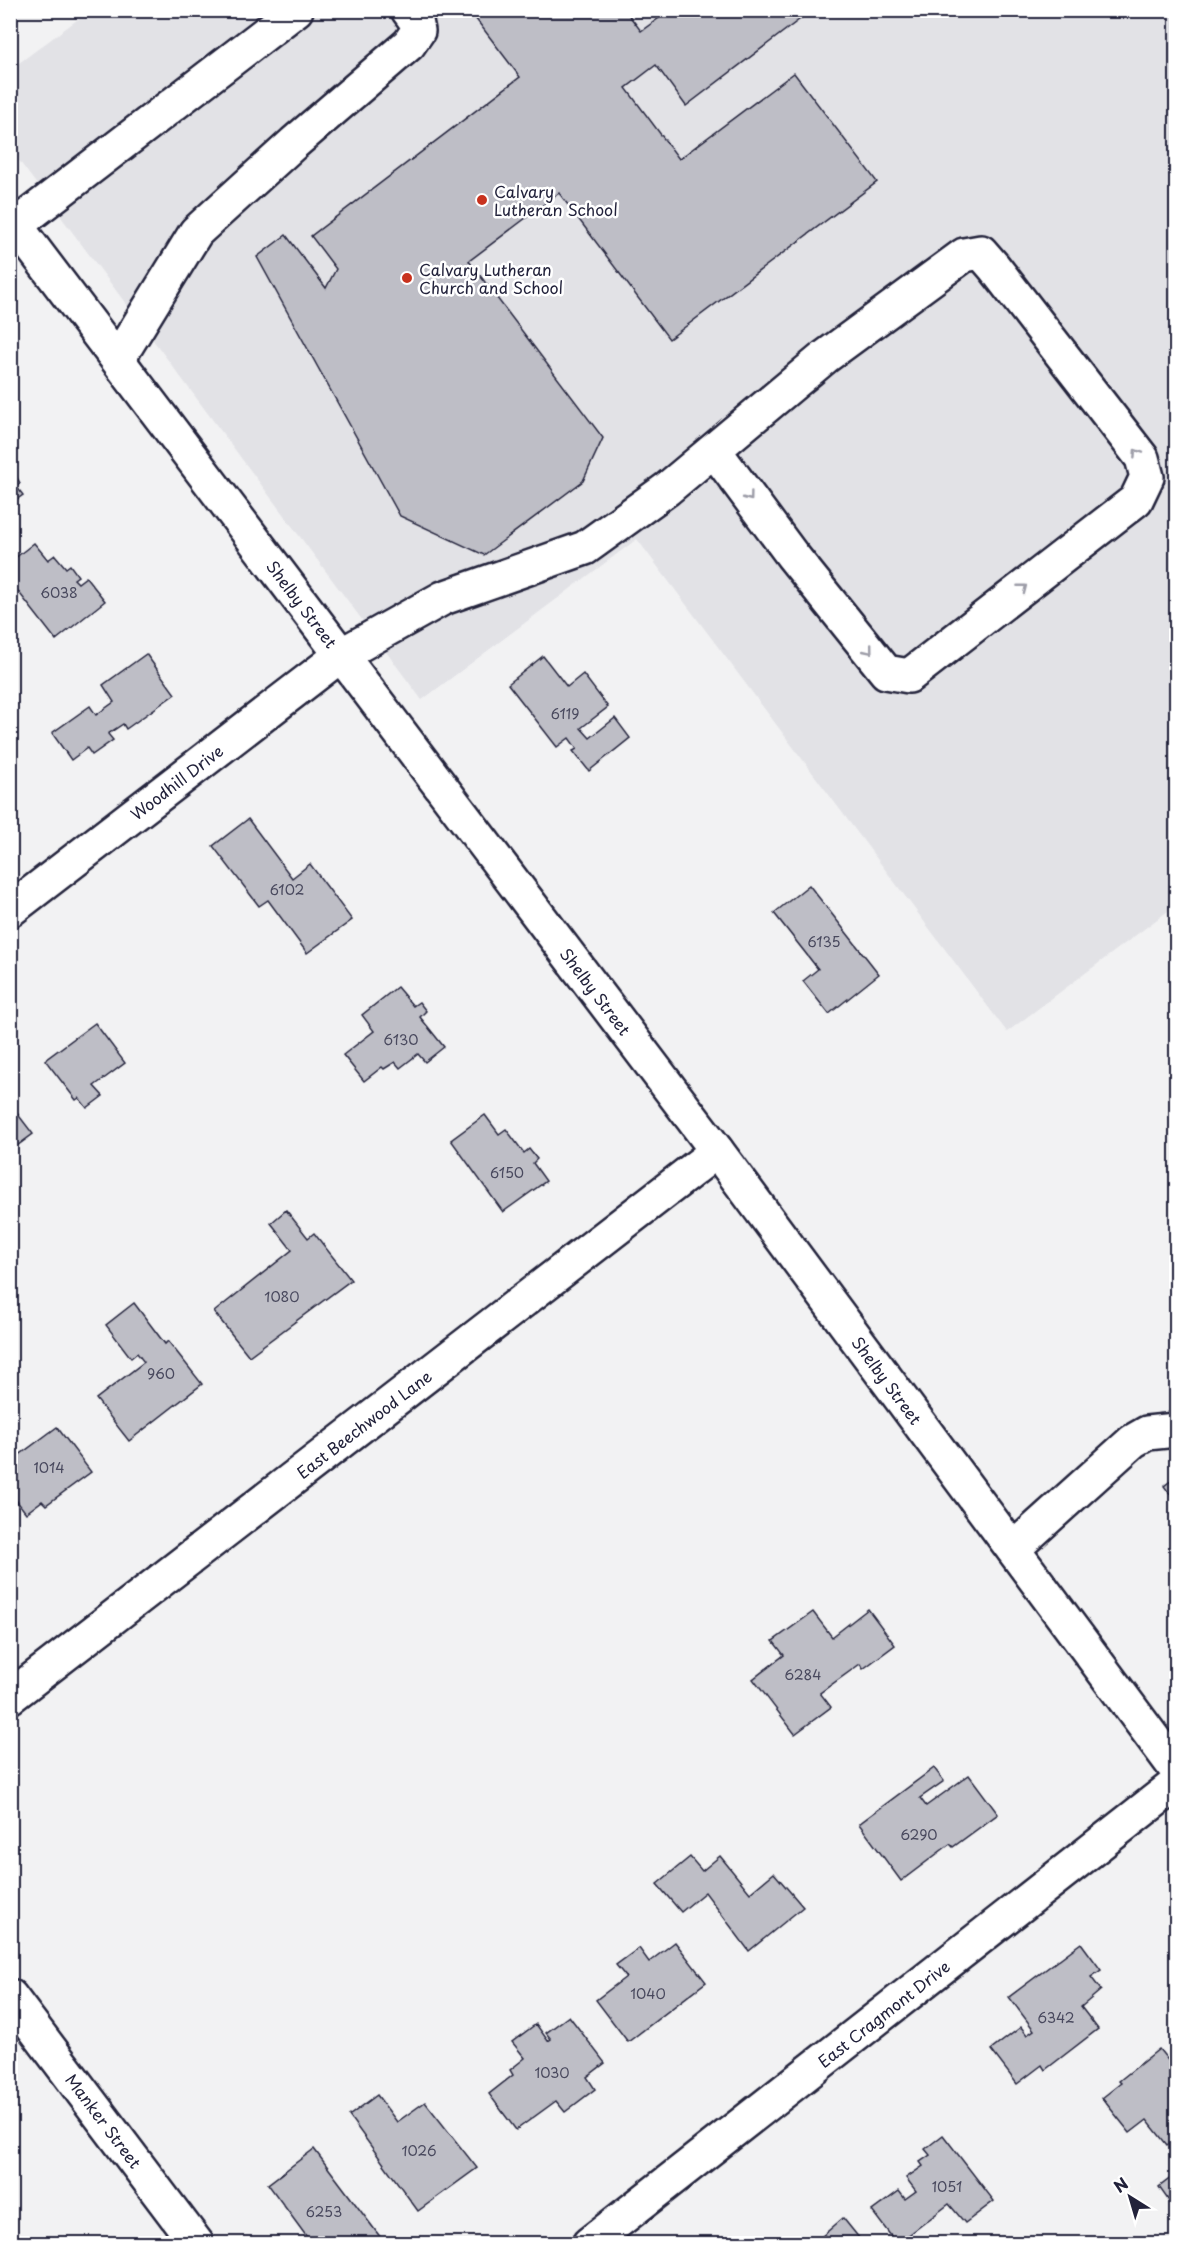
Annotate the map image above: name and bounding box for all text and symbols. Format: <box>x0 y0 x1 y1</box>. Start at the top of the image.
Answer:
place label: Calvary Lutheran School <box>494 179 618 221</box>
marker: Calvary Lutheran School <box>475 193 489 207</box>
place label: Calvary Lutheran Church and School <box>419 257 563 299</box>
marker: Calvary Lutheran Church and School <box>400 271 414 285</box>
one-way arrow <box>1133 449 1144 460</box>
one-way arrow <box>741 490 752 501</box>
street label: Shelby Street <box>261 555 344 653</box>
house number: 6038 <box>40 582 78 603</box>
one-way arrow <box>1016 584 1027 595</box>
one-way arrow <box>861 644 872 655</box>
house number: 6119 <box>551 703 579 724</box>
street label: Woodhill Drive <box>125 738 228 825</box>
house number: 6102 <box>270 879 304 900</box>
house number: 6135 <box>808 931 840 952</box>
street label: Shelby Street <box>555 942 637 1040</box>
house number: 6130 <box>384 1029 418 1050</box>
house number: 6150 <box>490 1162 524 1183</box>
house number: 1080 <box>264 1286 300 1307</box>
street label: Shelby Street <box>846 1331 928 1430</box>
house number: 960 <box>147 1363 175 1384</box>
street label: East Beechwood Lane <box>291 1364 436 1484</box>
house number: 1014 <box>33 1457 65 1478</box>
house number: 6284 <box>784 1664 822 1685</box>
house number: 6290 <box>900 1824 938 1845</box>
street label: East Cragmont Drive <box>812 1954 954 2073</box>
house number: 1040 <box>630 1983 666 2004</box>
house number: 6342 <box>1037 2007 1075 2028</box>
house number: 1030 <box>534 2062 570 2083</box>
street label: Manker Street <box>60 2068 148 2173</box>
house number: 1026 <box>401 2140 437 2161</box>
north arrow <box>1100 2167 1160 2227</box>
text: N <box>1108 2171 1133 2198</box>
house number: 1051 <box>932 2176 962 2197</box>
house number: 6253 <box>306 2201 342 2222</box>

